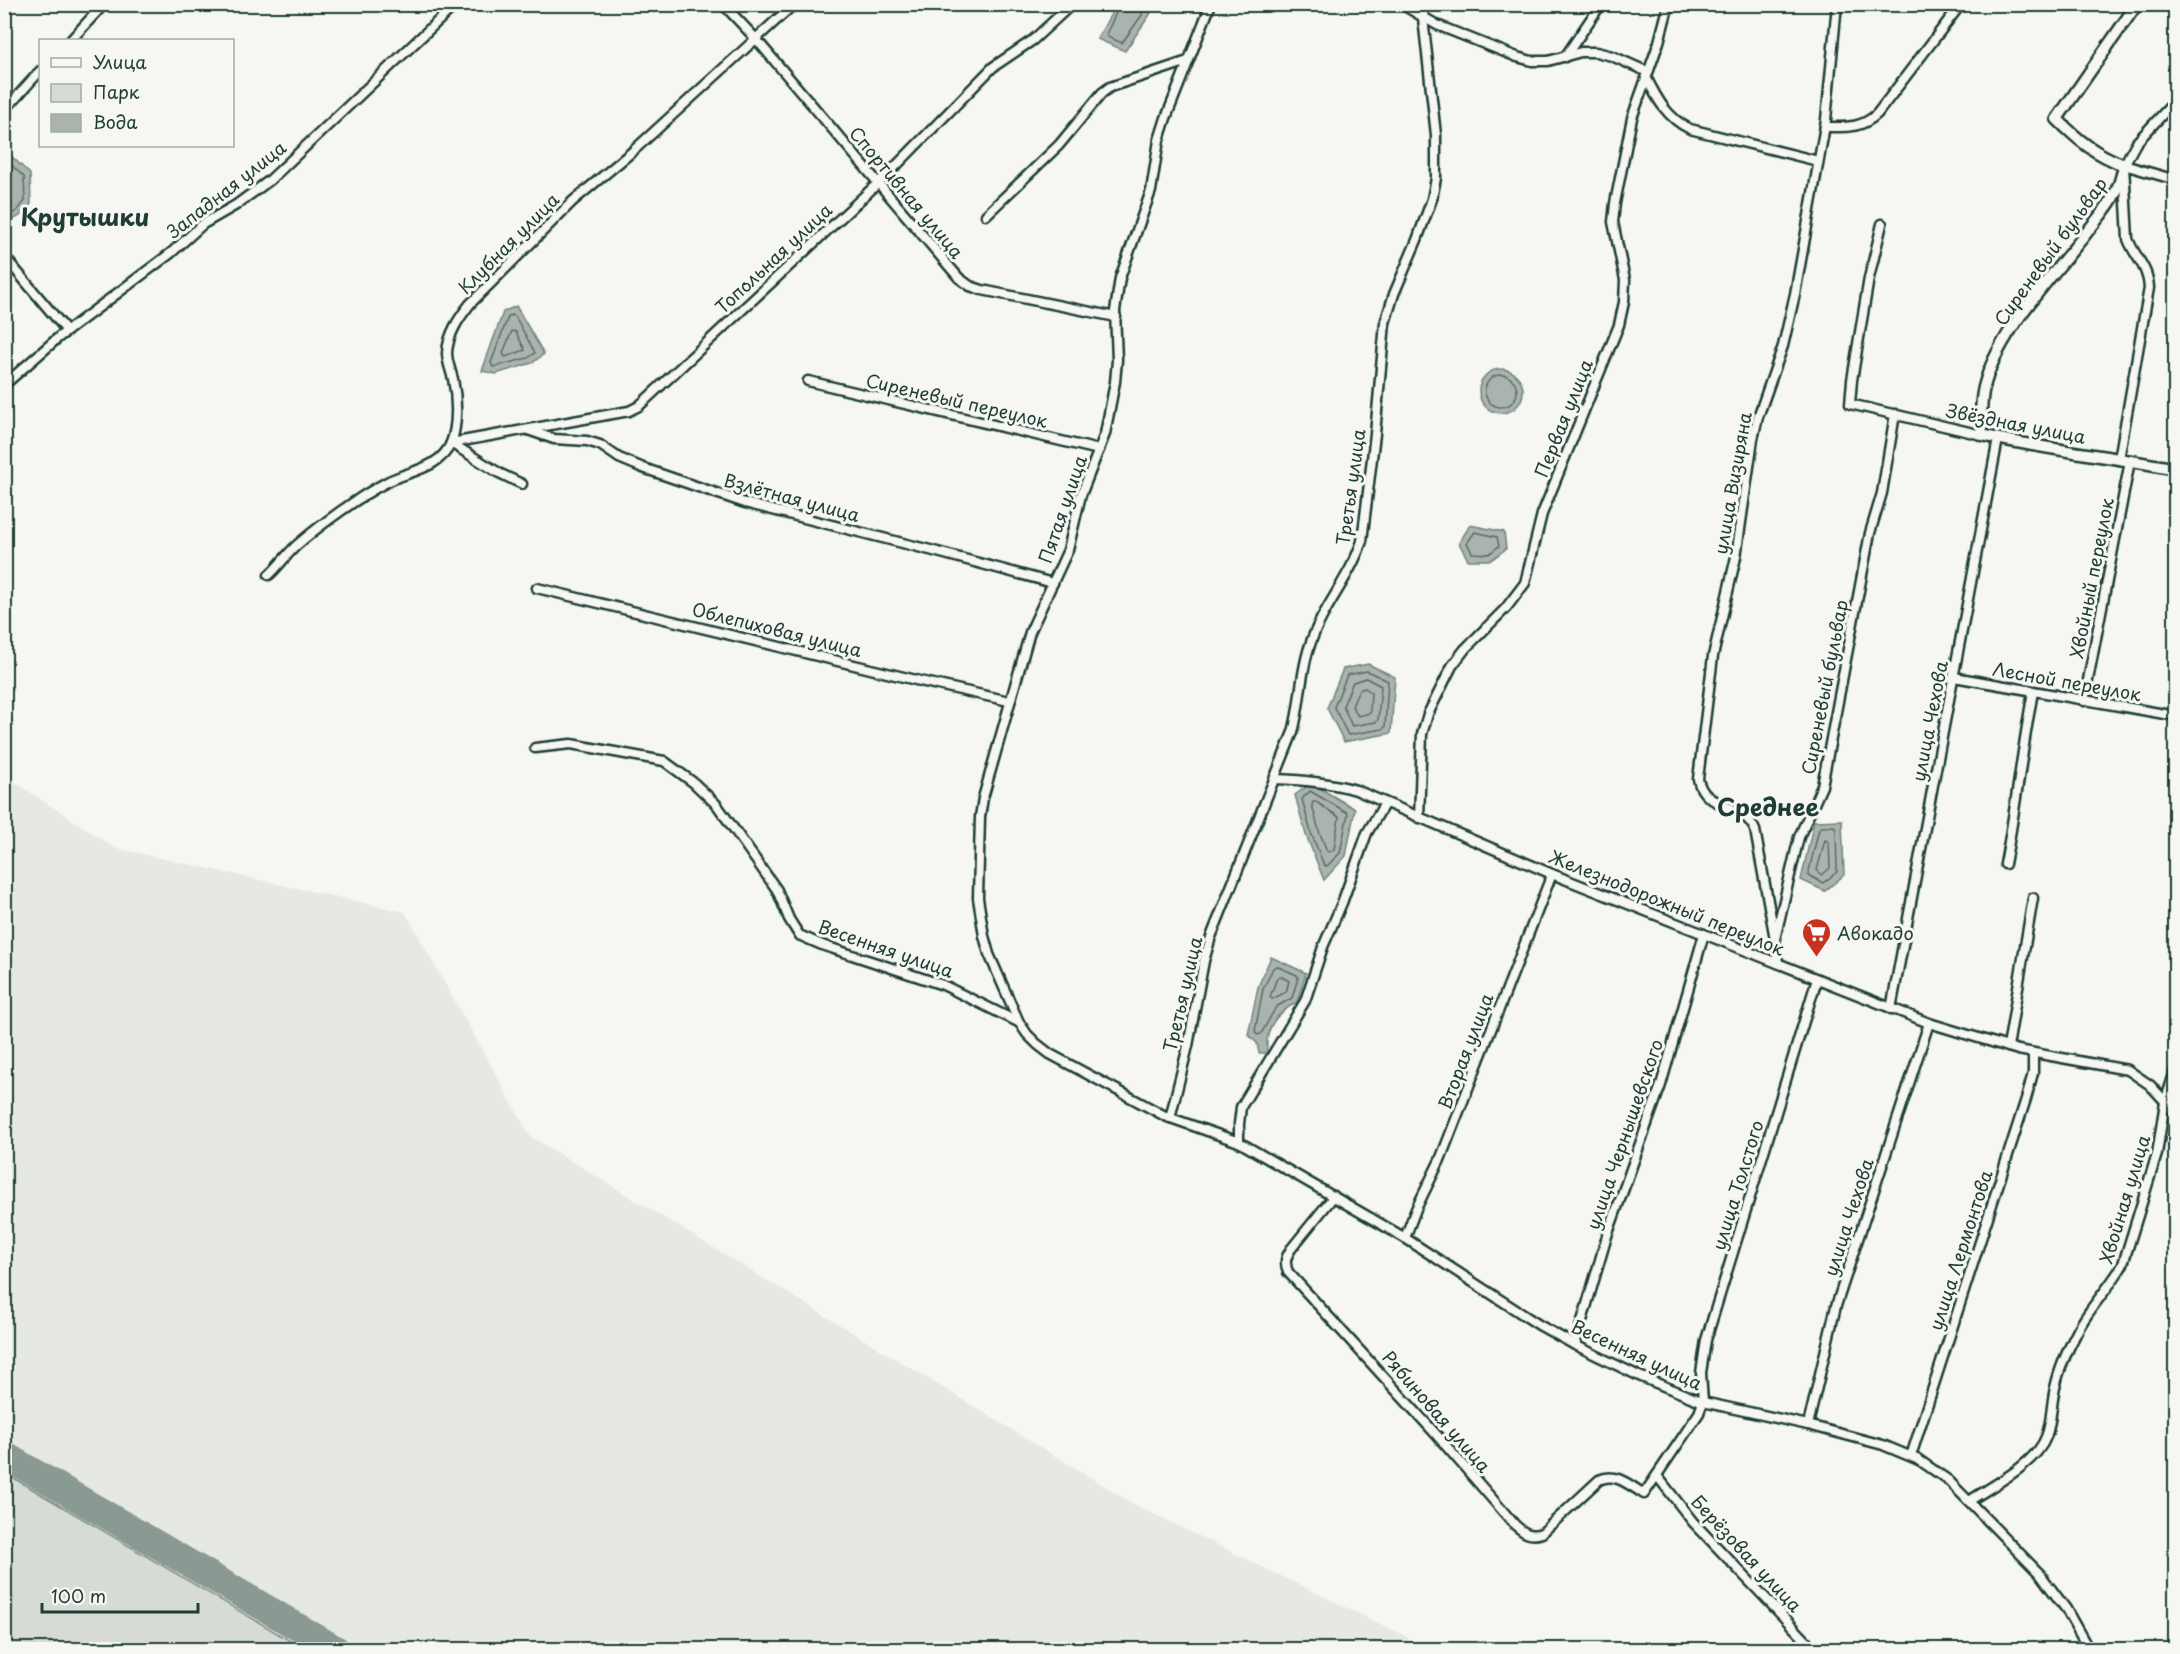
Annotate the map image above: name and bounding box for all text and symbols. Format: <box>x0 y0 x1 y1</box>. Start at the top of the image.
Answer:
legend <box>39 39 234 147</box>
text: Улица <box>93 48 147 75</box>
text: Парк <box>93 78 140 105</box>
text: Вода <box>93 108 138 135</box>
street label: Спортивная улица <box>844 120 971 265</box>
street label: Западная улица <box>161 133 292 244</box>
street label: Сиреневый бульвар <box>1987 171 2113 331</box>
street label: Клубная улица <box>451 186 565 300</box>
street label: Топольная улица <box>708 196 838 319</box>
district label: Крутышки <box>20 198 150 234</box>
street label: Первая улица <box>1527 354 1599 481</box>
street label: Сиреневый переулок <box>863 366 1051 434</box>
street label: Звёздная улица <box>1944 396 2089 450</box>
street label: улица Визиряна <box>1706 409 1758 556</box>
street label: Третья улица <box>1328 426 1372 547</box>
street label: Пятая улица <box>1031 451 1093 567</box>
street label: Взлётная улица <box>721 466 864 528</box>
street label: Хвойный переулок <box>2062 495 2120 661</box>
street label: Облепиховая улица <box>689 595 865 663</box>
street label: Сиреневый бульвар <box>1794 597 1854 777</box>
street label: Лесной переулок <box>1991 655 2144 707</box>
street label: улица Чехова <box>1904 657 1954 784</box>
district label: Среднее <box>1717 788 1819 824</box>
street label: Железнодорожный переулок <box>1545 842 1789 962</box>
street label: Весенняя улица <box>815 912 958 984</box>
supermarket icon: Авокадо <box>1800 916 1832 958</box>
place label: Авокадо <box>1837 919 1914 946</box>
street label: Третья улица <box>1156 933 1208 1054</box>
street label: Вторая улица <box>1430 988 1500 1113</box>
street label: улица Чернышевского <box>1579 1035 1669 1233</box>
street label: улица Толстого <box>1704 1117 1770 1253</box>
street label: Хвойная улица <box>2092 1131 2157 1267</box>
street label: улица Чехова <box>1816 1154 1880 1279</box>
street label: улица Лермонтова <box>1921 1166 1999 1334</box>
street label: Весенняя улица <box>1567 1312 1707 1396</box>
street label: Рябиновая улица <box>1376 1344 1498 1478</box>
street label: Берёзовая улица <box>1685 1488 1809 1618</box>
scale bar <box>42 1576 198 1614</box>
text: 100 m <box>51 1582 106 1609</box>

